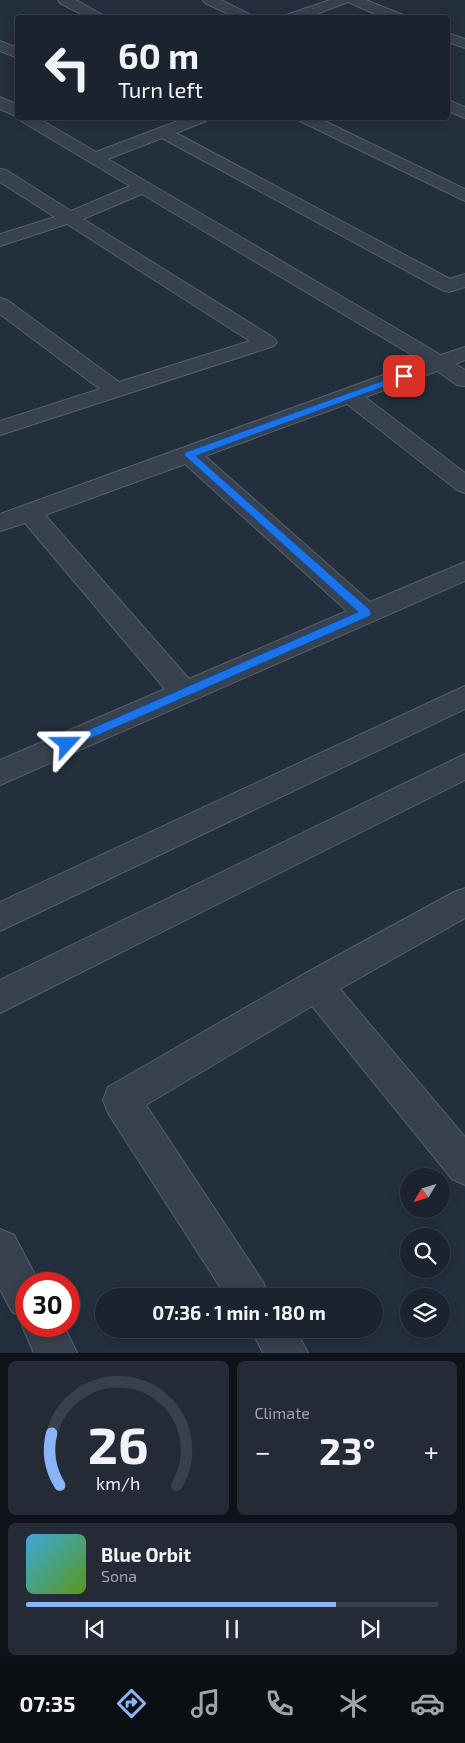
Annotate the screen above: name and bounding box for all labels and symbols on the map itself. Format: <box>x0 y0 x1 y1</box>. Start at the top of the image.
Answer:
pin <box>383 355 425 397</box>
position arrow <box>40 717 92 769</box>
north arrow <box>400 1168 450 1218</box>
speed limit sign: 30 <box>15 1272 80 1337</box>

